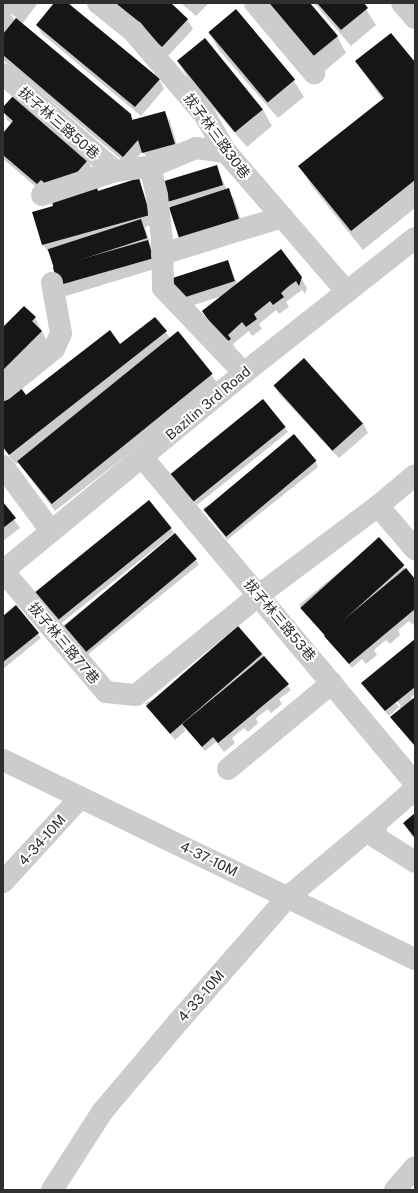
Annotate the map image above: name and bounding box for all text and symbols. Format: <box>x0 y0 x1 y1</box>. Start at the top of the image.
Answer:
street label: 拔子林三路50巷 <box>15 83 103 163</box>
street label: 拔子林三路30巷 <box>180 90 254 182</box>
street label: Bazilin 3rd Road <box>162 363 254 443</box>
street label: 拔子林三路53巷 <box>241 576 319 664</box>
street label: 拔子林三路77巷 <box>25 599 103 687</box>
street label: 4-34-10M <box>15 811 69 869</box>
street label: 4-37-10M <box>177 838 241 880</box>
street label: 4-33-10M <box>174 967 228 1025</box>

